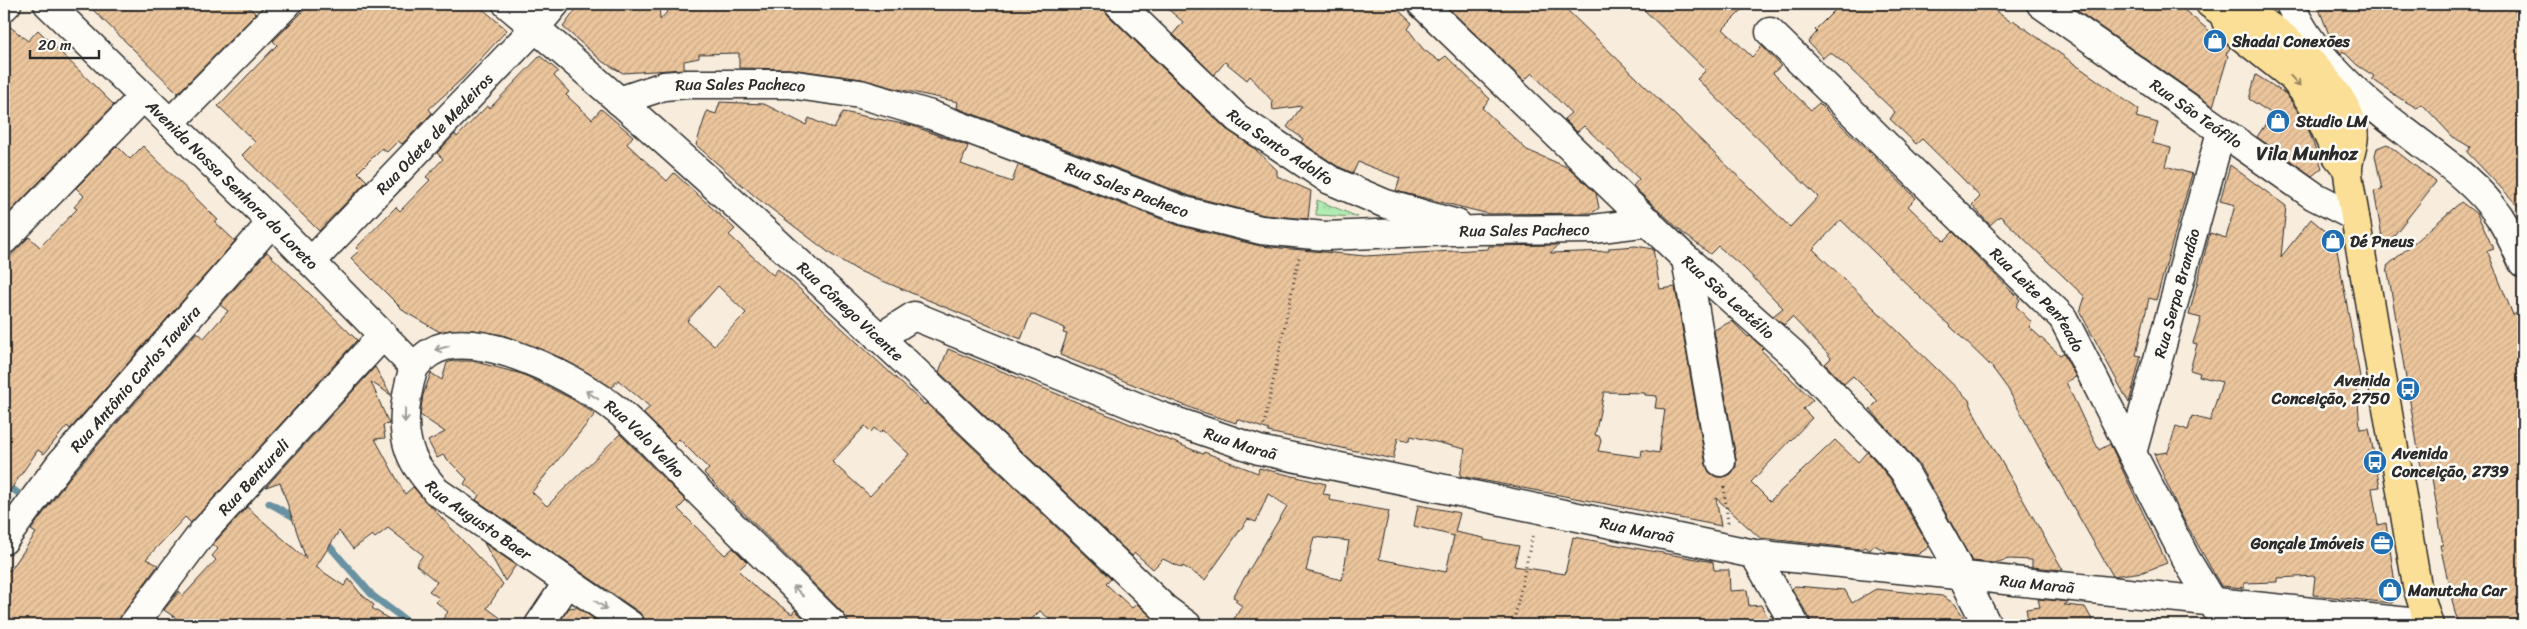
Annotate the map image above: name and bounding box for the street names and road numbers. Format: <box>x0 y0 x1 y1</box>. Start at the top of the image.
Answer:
street label: Rua Odete de Medeiros <box>368 65 500 201</box>
street label: Rua Sales Pacheco <box>674 70 808 101</box>
street label: Rua São Teófilo <box>2144 70 2249 156</box>
street label: Avenida Nossa Senhora do Loreto <box>138 91 326 277</box>
street label: Rua Santo Adolfo <box>1220 101 1340 193</box>
street label: Rua Sales Pacheco <box>1061 153 1193 226</box>
street label: Rua Sales Pacheco <box>1459 215 1590 245</box>
street label: Rua Serpa Brandão <box>2145 225 2208 361</box>
street label: Rua Leite Penteado <box>1983 240 2093 357</box>
street label: Rua São Leotélio <box>1675 247 1782 346</box>
street label: Rua Cônego Vicente <box>790 253 911 369</box>
street label: Rua Antônio Carlos Taveira <box>62 298 208 459</box>
street label: Rua Valo Velho <box>599 391 692 485</box>
street label: Rua Maraã <box>1200 418 1280 468</box>
street label: Rua Bentureli <box>210 431 297 522</box>
street label: Rua Augusto Baer <box>418 473 539 569</box>
street label: Rua Maraã <box>1598 508 1678 552</box>
street label: Rua Maraã <box>1998 565 2077 602</box>

